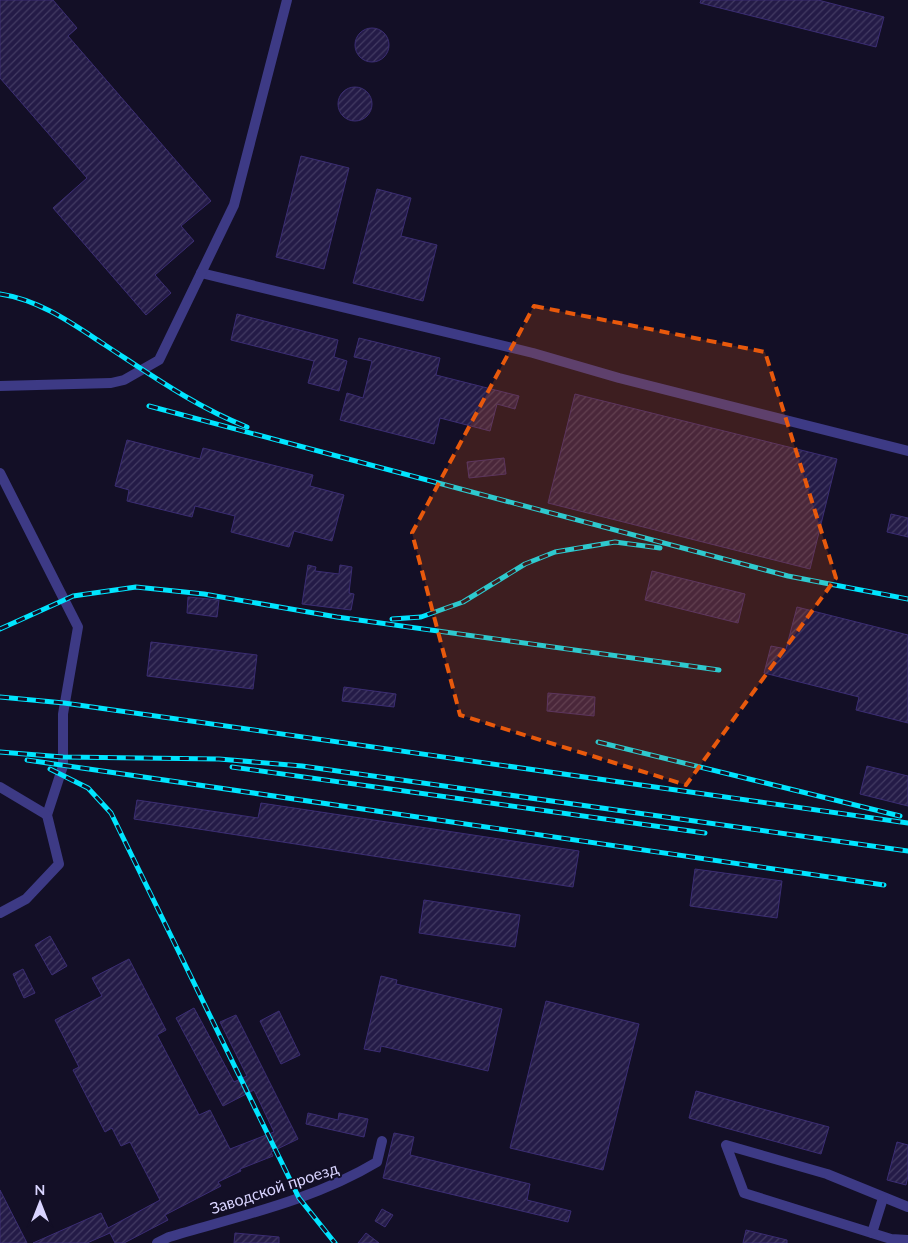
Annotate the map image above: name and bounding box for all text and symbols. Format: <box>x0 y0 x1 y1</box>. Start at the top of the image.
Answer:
street label: Заводской проезд <box>207 1158 341 1217</box>
north arrow <box>15 1178 65 1228</box>
text: N <box>35 1181 45 1198</box>

